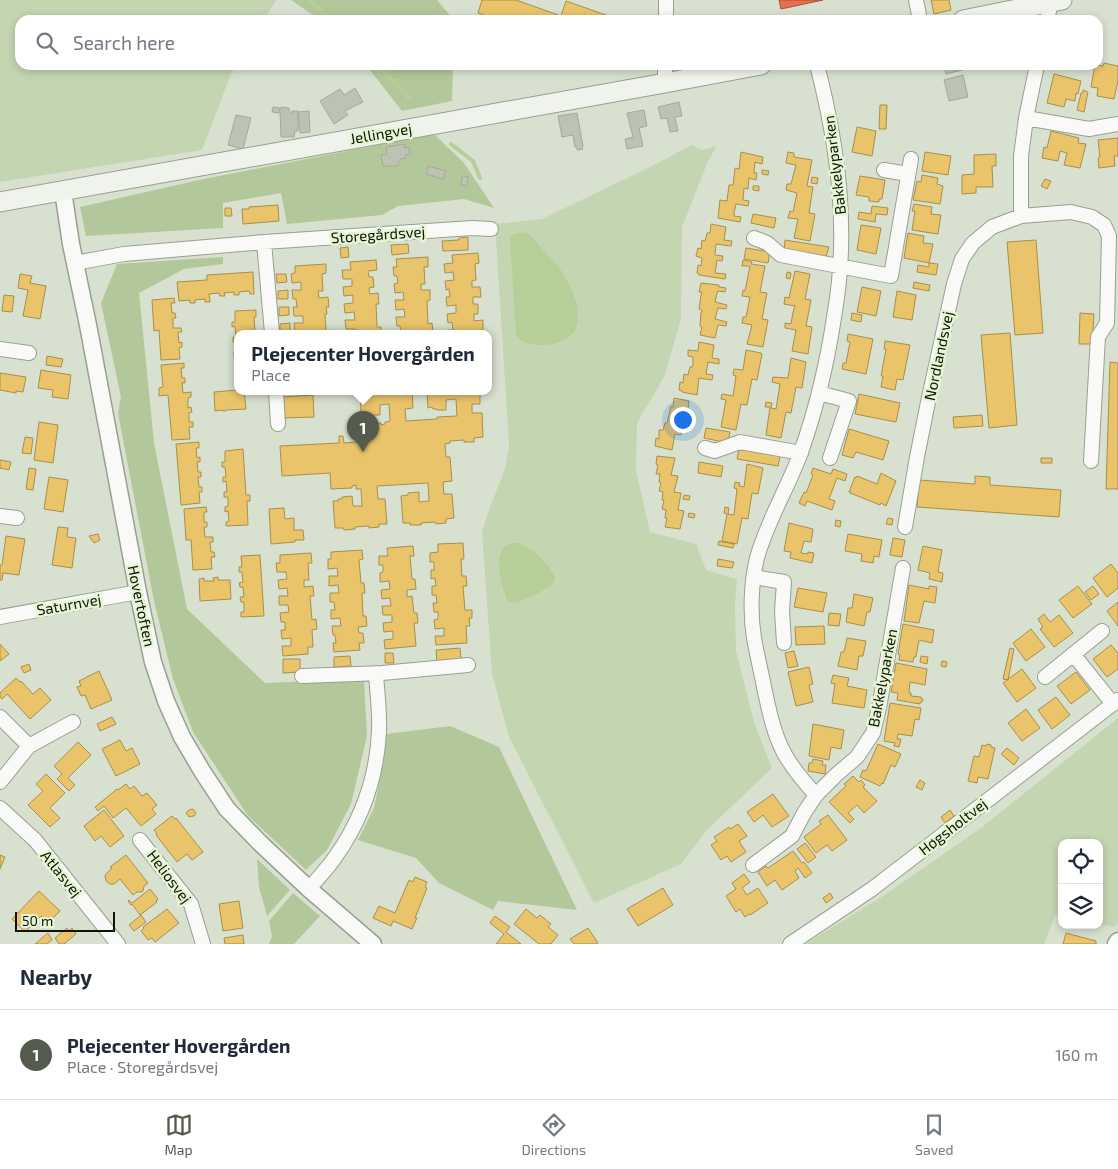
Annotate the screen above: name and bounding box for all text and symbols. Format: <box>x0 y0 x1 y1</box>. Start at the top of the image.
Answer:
search box <box>15 15 1103 70</box>
icon: search <box>33 29 61 57</box>
text: Search here <box>73 31 175 54</box>
street label: Bakkelyparken <box>819 114 849 216</box>
street label: Jellingvej <box>348 119 413 148</box>
street label: Storegårdsvej <box>330 222 426 247</box>
street label: Nordlandsvej <box>920 310 957 402</box>
popup <box>234 330 492 395</box>
text: Plejecenter Hovergården <box>251 342 475 365</box>
text: Place <box>251 365 291 384</box>
your location <box>670 407 696 433</box>
pin: 1 <box>347 411 379 452</box>
street label: Hovertoften <box>125 563 159 648</box>
street label: Saturnvej <box>35 589 103 620</box>
street label: Bakkelyparken <box>864 627 900 729</box>
street label: Høgsholtvej <box>915 794 991 859</box>
map controls <box>1058 839 1103 929</box>
button: locate <box>1058 839 1103 884</box>
street label: Atlasvej <box>37 846 86 901</box>
street label: Heliosvej <box>143 846 196 907</box>
button: layers <box>1058 884 1103 929</box>
scale bar <box>15 909 115 932</box>
text: 50 m <box>22 912 53 929</box>
text: Nearby <box>20 964 92 989</box>
text: Plejecenter Hovergården <box>67 1034 291 1057</box>
text: 1 <box>33 1045 39 1064</box>
text: 160 m <box>1055 1045 1098 1064</box>
text: Place · Storegårdsvej <box>67 1057 218 1076</box>
tab: Map <box>164 1111 193 1158</box>
tab: Directions <box>522 1111 586 1158</box>
tab: Saved <box>915 1111 954 1158</box>

